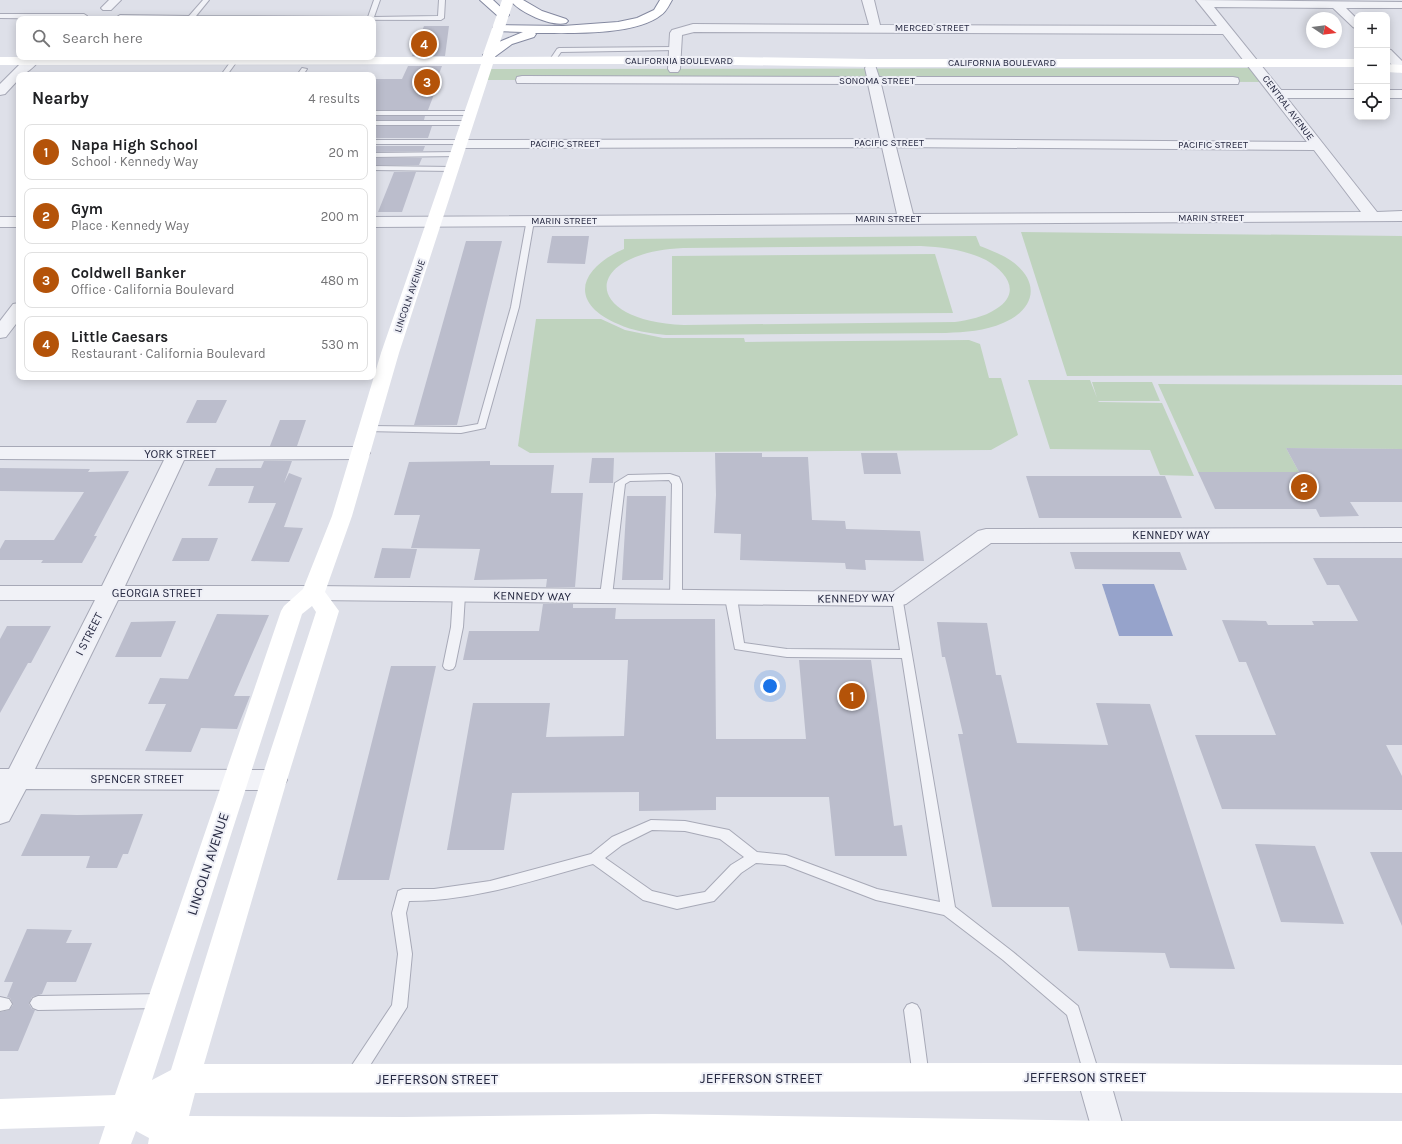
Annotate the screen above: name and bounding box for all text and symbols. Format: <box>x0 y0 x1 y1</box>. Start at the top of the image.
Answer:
north arrow <box>1306 12 1342 48</box>
map controls <box>1354 12 1390 120</box>
button: + <box>1354 12 1390 48</box>
search box <box>16 16 376 60</box>
street label: MERCED STREET <box>895 22 969 34</box>
icon: search <box>30 27 52 49</box>
text: Search here <box>62 29 143 47</box>
pin: 4 <box>411 29 437 59</box>
button: − <box>1354 48 1390 84</box>
street label: CALIFORNIA BOULEVARD <box>625 55 733 67</box>
street label: CALIFORNIA BOULEVARD <box>948 57 1056 69</box>
pin: 3 <box>414 67 440 97</box>
street label: CENTRAL AVENUE <box>1260 73 1316 143</box>
street label: SONOMA STREET <box>839 75 915 87</box>
button: locate <box>1354 84 1390 120</box>
text: Nearby <box>32 88 89 108</box>
text: 4 results <box>308 91 360 106</box>
text: Napa High School <box>71 136 198 154</box>
street label: PACIFIC STREET <box>854 137 924 149</box>
street label: PACIFIC STREET <box>530 138 600 150</box>
street label: PACIFIC STREET <box>1178 139 1248 151</box>
text: 1 <box>44 145 48 160</box>
text: 20 m <box>329 145 359 160</box>
text: School · Kennedy Way <box>71 154 198 169</box>
text: Gym <box>71 200 103 218</box>
text: 2 <box>42 209 50 224</box>
text: 200 m <box>321 209 359 224</box>
street label: MARIN STREET <box>1178 212 1244 224</box>
street label: MARIN STREET <box>855 213 921 225</box>
street label: MARIN STREET <box>531 215 597 227</box>
text: Place · Kennedy Way <box>71 218 189 233</box>
street label: LINCOLN AVENUE <box>392 258 428 334</box>
text: Coldwell Banker <box>71 264 186 282</box>
text: 3 <box>42 273 50 288</box>
text: 480 m <box>321 273 359 288</box>
text: Office · California Boulevard <box>71 282 234 297</box>
text: Little Caesars <box>71 328 168 346</box>
text: 4 <box>42 337 50 352</box>
text: 530 m <box>321 337 359 352</box>
text: Restaurant · California Boulevard <box>71 346 266 361</box>
street label: YORK STREET <box>144 447 216 461</box>
pin: 2 <box>1291 472 1317 502</box>
street label: KENNEDY WAY <box>1132 528 1210 542</box>
street label: GEORGIA STREET <box>112 586 202 600</box>
street label: KENNEDY WAY <box>493 588 571 604</box>
street label: KENNEDY WAY <box>817 590 895 606</box>
street label: I STREET <box>72 610 106 658</box>
your location <box>760 676 780 696</box>
pin: 1 <box>839 681 865 711</box>
street label: SPENCER STREET <box>90 772 184 786</box>
street label: LINCOLN AVENUE <box>183 810 233 918</box>
street label: JEFFERSON STREET <box>1024 1069 1146 1086</box>
street label: JEFFERSON STREET <box>700 1070 822 1087</box>
street label: JEFFERSON STREET <box>376 1071 498 1088</box>

